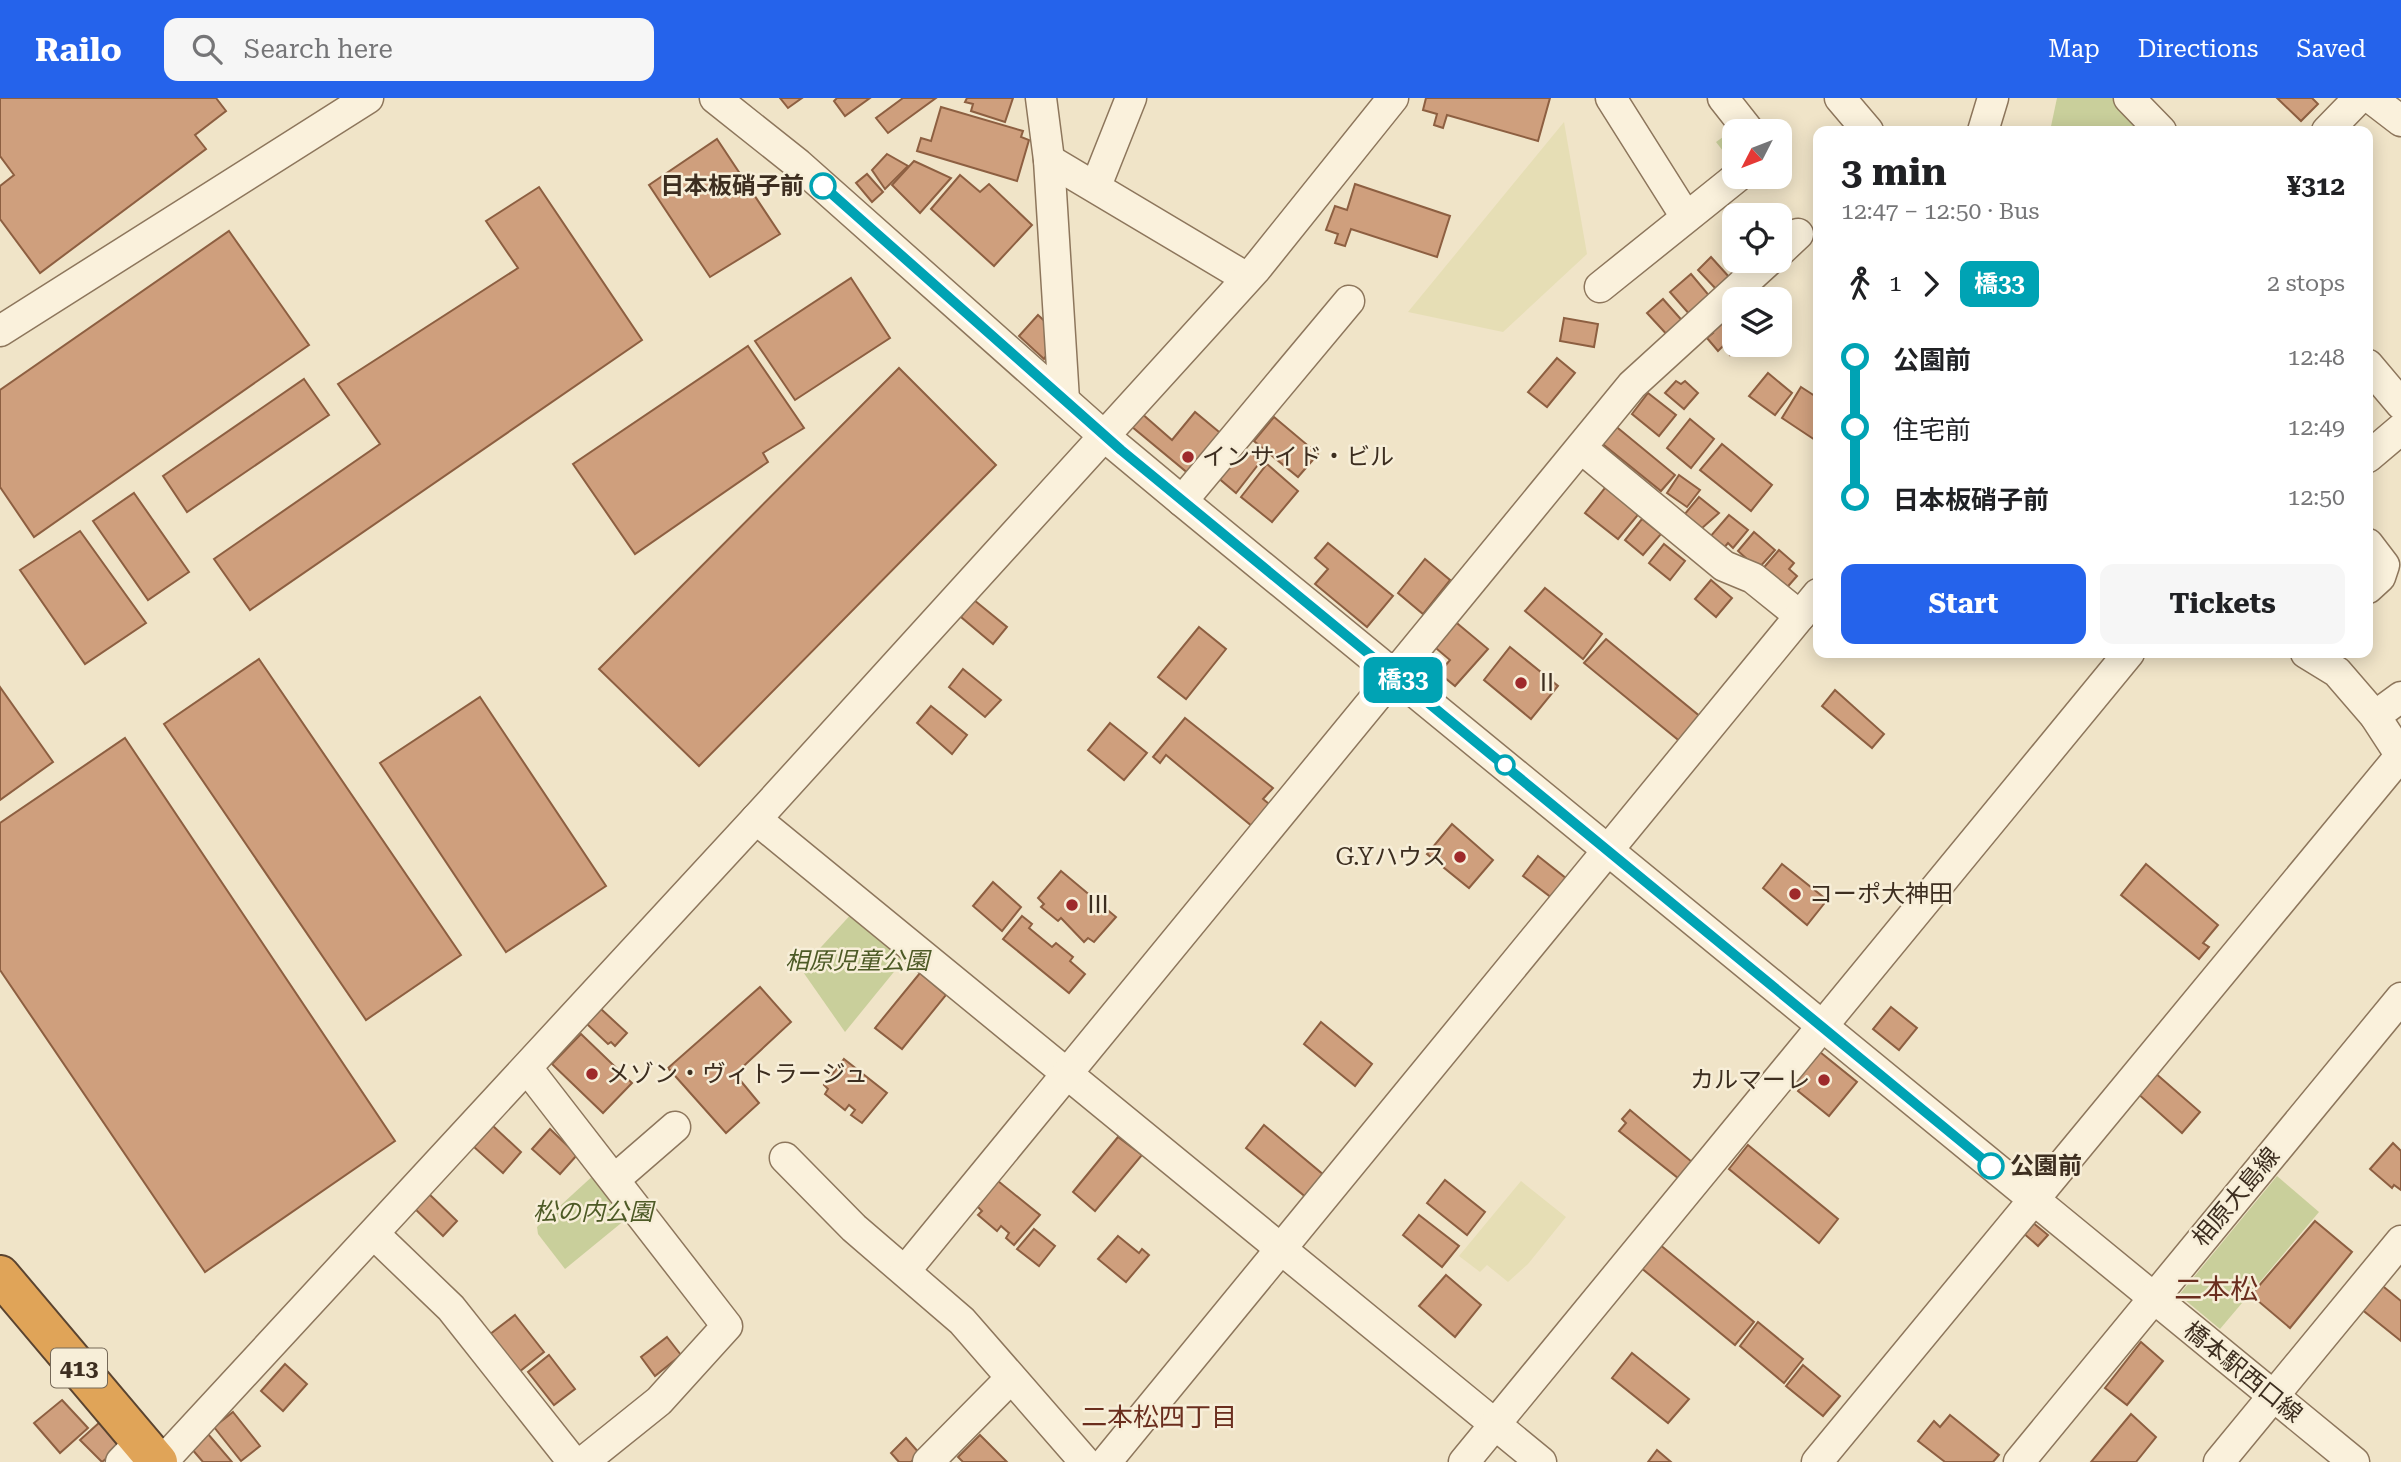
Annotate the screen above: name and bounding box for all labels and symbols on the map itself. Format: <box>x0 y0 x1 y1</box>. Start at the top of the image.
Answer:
north arrow <box>1722 119 1792 189</box>
place label: 日本板硝子前 <box>660 172 804 200</box>
marker: 日本板硝子前 <box>810 173 836 199</box>
place label: インサイド・ビル <box>1202 443 1394 471</box>
marker: インサイド・ビル <box>1180 449 1196 465</box>
line badge: 橋33 <box>1363 657 1443 703</box>
place label: Ⅱ <box>1535 669 1559 697</box>
marker: Ⅱ <box>1513 675 1529 691</box>
unlabelled marker <box>1495 755 1515 775</box>
place label: G.Yハウス <box>1336 843 1446 871</box>
marker: G.Yハウス <box>1452 849 1468 865</box>
place label: コーポ大神田 <box>1809 880 1953 908</box>
marker: コーポ大神田 <box>1787 886 1803 902</box>
place label: Ⅲ <box>1086 891 1110 919</box>
marker: Ⅲ <box>1064 897 1080 913</box>
park label: 相原児童公園 <box>785 947 932 975</box>
place label: メゾン・ヴィトラージュ <box>606 1060 868 1088</box>
marker: メゾン・ヴィトラージュ <box>584 1066 600 1082</box>
place label: カルマーレ <box>1690 1066 1810 1094</box>
marker: カルマーレ <box>1816 1072 1832 1088</box>
street label: 相原大島線 <box>2187 1142 2285 1252</box>
place label: 公園前 <box>2010 1152 2082 1180</box>
marker: 公園前 <box>1978 1153 2004 1179</box>
park label: 松の内公園 <box>533 1198 656 1226</box>
district label: 二本松 <box>2174 1273 2258 1306</box>
street label: 橋本駅西口線 <box>2178 1316 2308 1428</box>
road number: 413 <box>51 1348 107 1387</box>
district label: 二本松四丁目 <box>1081 1402 1237 1432</box>

